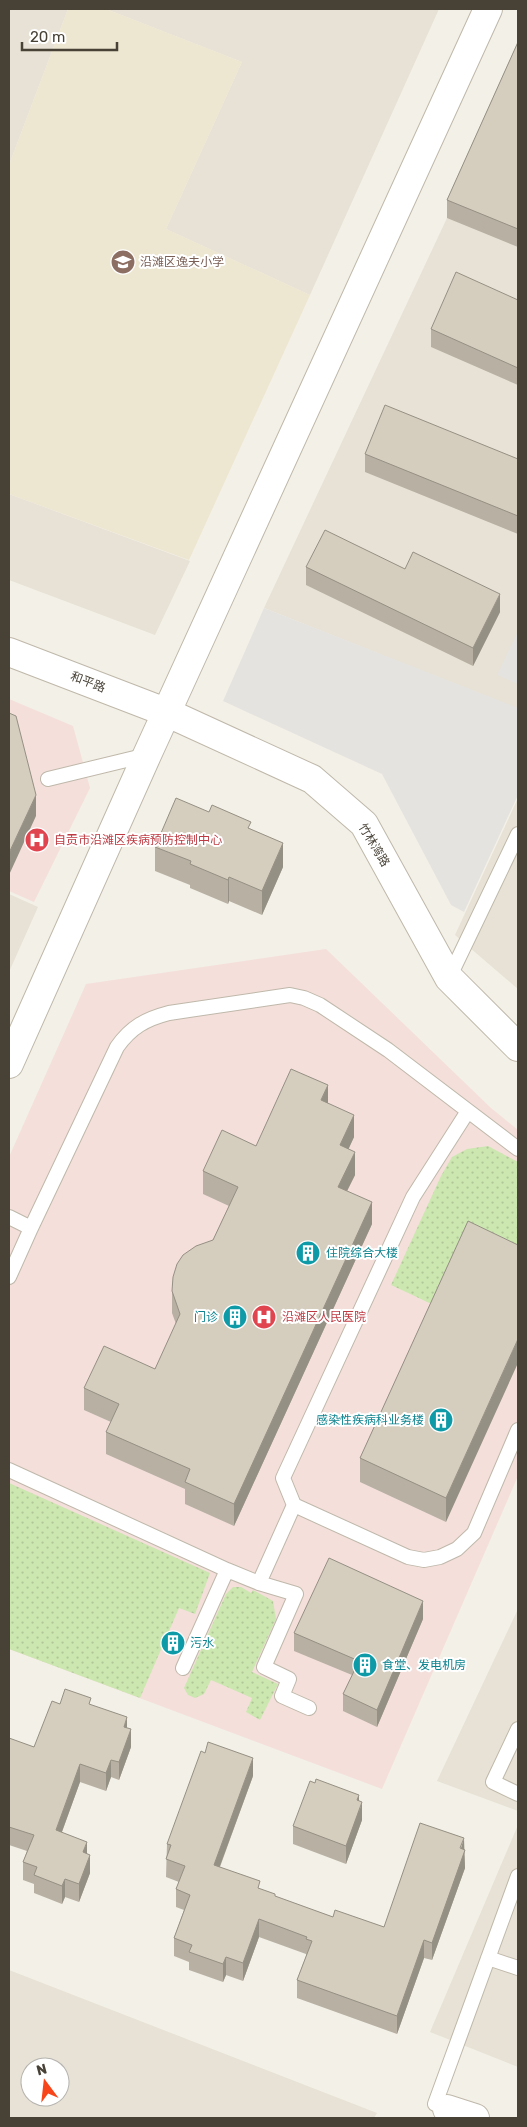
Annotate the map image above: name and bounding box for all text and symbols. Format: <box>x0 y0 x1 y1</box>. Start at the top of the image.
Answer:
scale bar <box>22 20 118 52</box>
text: 20 m <box>30 28 65 46</box>
school or university icon: 沿滩区逸夫小学 <box>110 249 136 275</box>
place label: 沿滩区逸夫小学 <box>140 255 224 269</box>
street label: 和平路 <box>69 669 107 695</box>
street label: 竹林湾路 <box>356 821 392 869</box>
hospital icon: 自贡市沿滩区疾病预防控制中心 <box>24 827 50 853</box>
place label: 自贡市沿滩区疾病预防控制中心 <box>54 833 222 847</box>
building icon: 住院综合大楼 <box>295 1240 321 1266</box>
place label: 住院综合大楼 <box>326 1246 398 1260</box>
building icon: 门诊 <box>222 1304 248 1330</box>
hospital icon: 沿滩区人民医院 <box>251 1304 277 1330</box>
place label: 门诊 <box>194 1310 218 1324</box>
place label: 沿滩区人民医院 <box>282 1310 366 1324</box>
building icon: 感染性疾病科业务楼 <box>428 1407 454 1433</box>
place label: 感染性疾病科业务楼 <box>316 1413 424 1427</box>
building icon: 污水 <box>160 1630 186 1656</box>
place label: 污水 <box>190 1636 214 1650</box>
building icon: 食堂、发电机房 <box>352 1652 378 1678</box>
place label: 食堂、发电机房 <box>382 1658 466 1672</box>
north arrow <box>20 2057 70 2107</box>
text: N <box>35 2060 49 2079</box>

